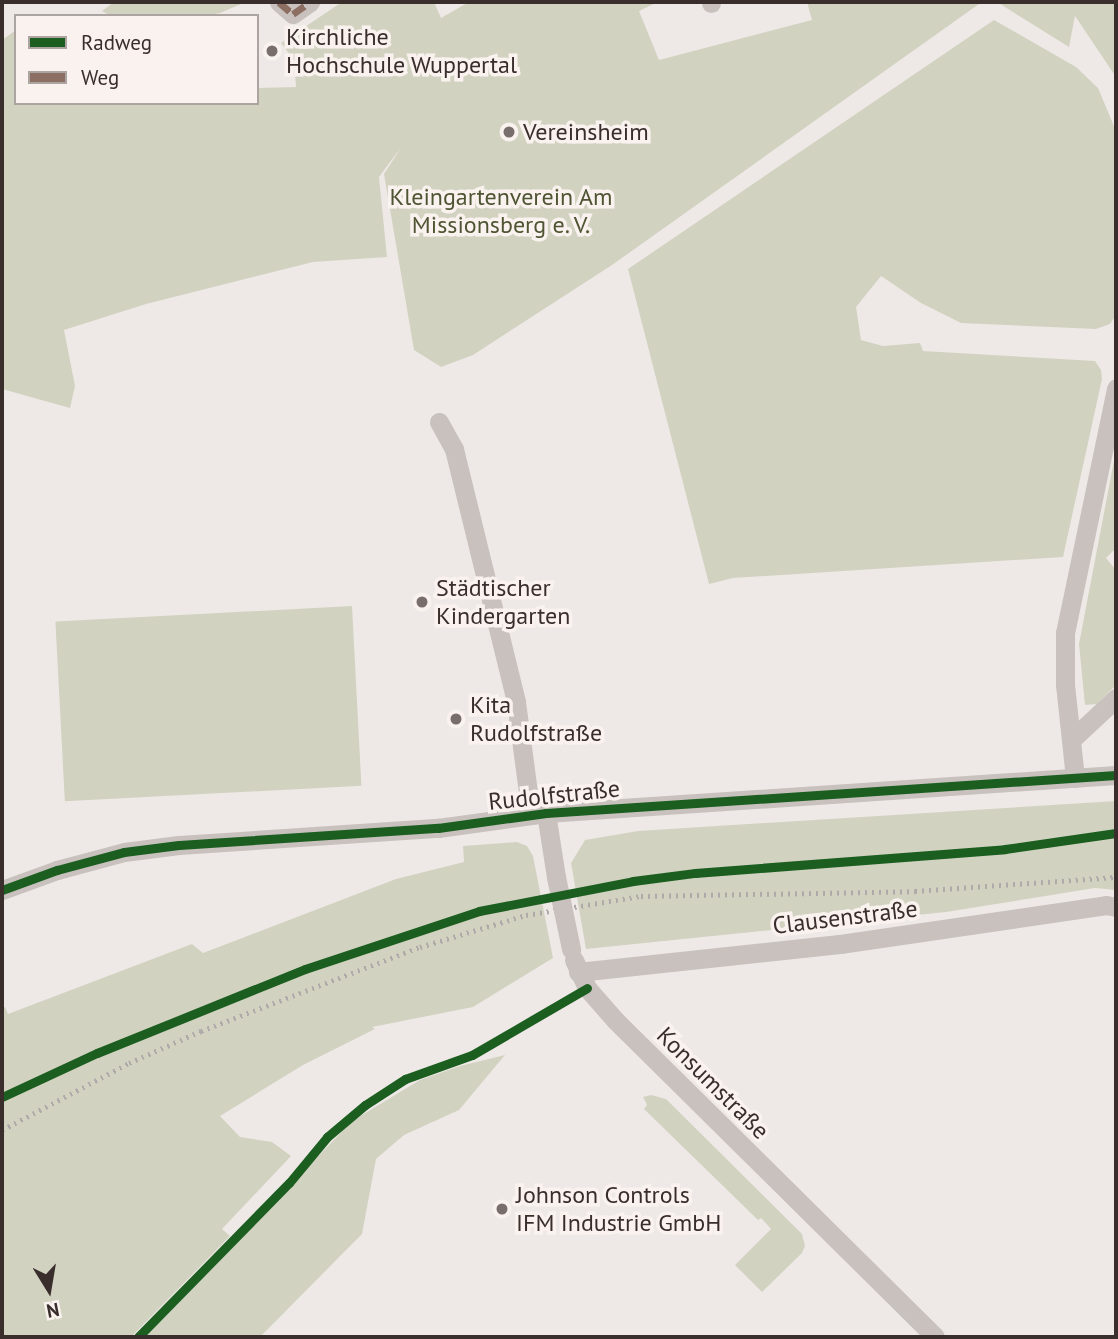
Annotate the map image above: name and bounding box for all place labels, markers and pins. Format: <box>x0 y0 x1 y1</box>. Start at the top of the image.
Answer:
place label: Kirchliche Hochschule Wuppertal <box>286 23 517 79</box>
marker: Kirchliche Hochschule Wuppertal <box>264 43 280 59</box>
place label: Vereinsheim <box>523 118 649 146</box>
marker: Vereinsheim <box>501 124 517 140</box>
place label: Städtischer Kindergarten <box>436 574 570 630</box>
marker: Städtischer Kindergarten <box>414 594 430 610</box>
place label: Kita Rudolfstraße <box>470 691 602 747</box>
marker: Kita Rudolfstraße <box>448 711 464 727</box>
place label: Johnson Controls IFM Industrie GmbH <box>516 1181 721 1237</box>
marker: Johnson Controls IFM Industrie GmbH <box>494 1201 510 1217</box>

